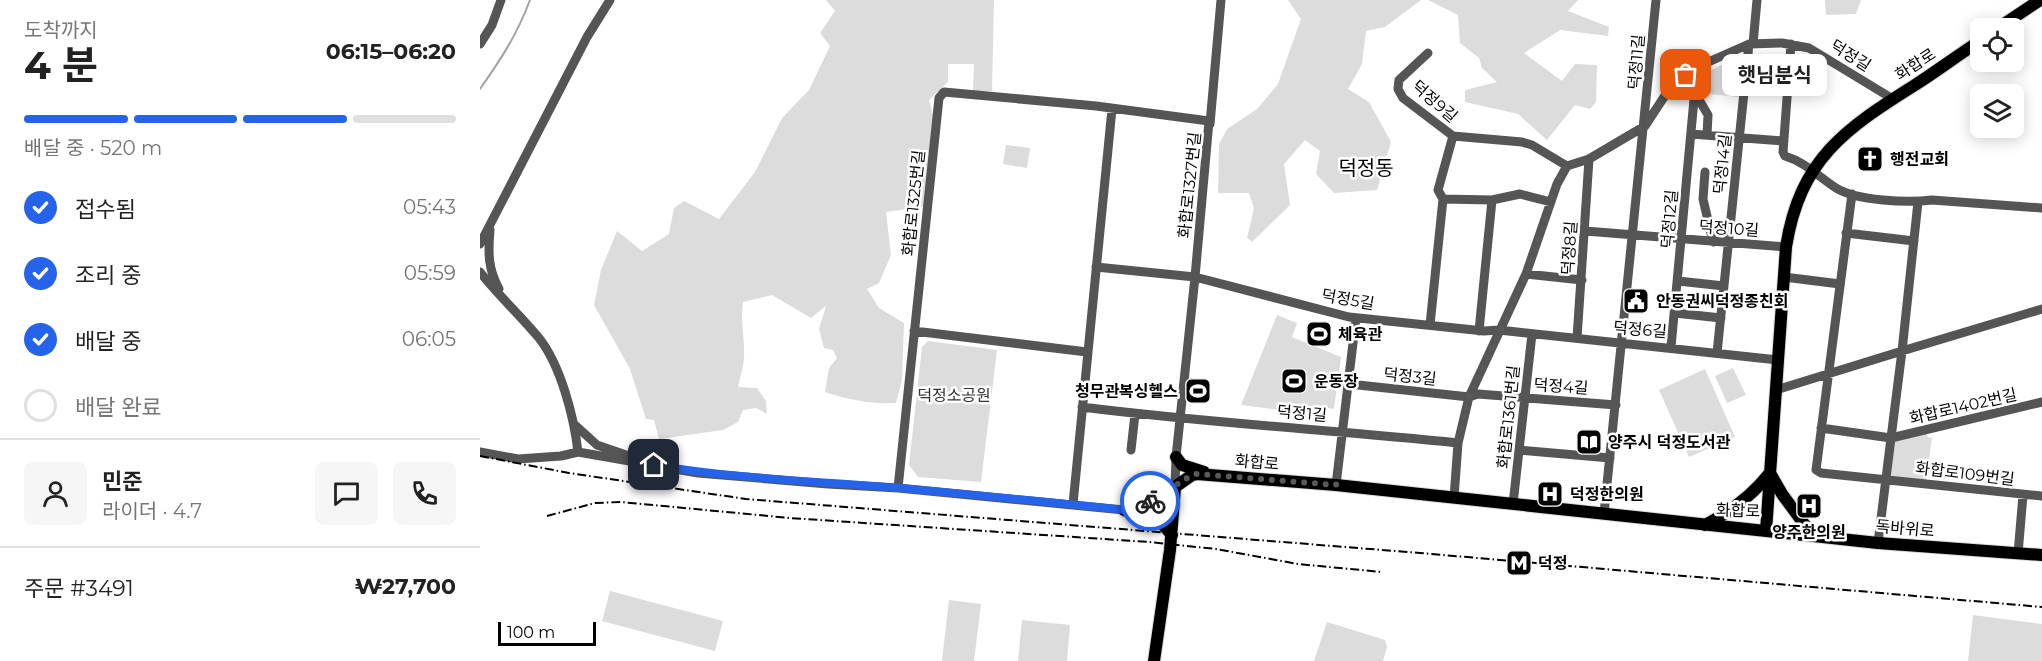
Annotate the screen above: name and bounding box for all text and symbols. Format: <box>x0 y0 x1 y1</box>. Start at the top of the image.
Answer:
text: 도착까지 <box>24 18 98 42</box>
map controls <box>1970 18 2024 138</box>
button: locate <box>1970 18 2024 72</box>
street label: 덕정11길 <box>1625 33 1648 91</box>
street label: 덕정길 <box>1827 36 1874 75</box>
text: 06:15–06:20 <box>326 38 456 65</box>
text: 4 분 <box>24 41 98 89</box>
street label: 화합로 <box>1892 44 1939 84</box>
pin <box>1660 49 1711 100</box>
callout: 햇님분식 <box>1722 54 1827 96</box>
icon: bag <box>1669 58 1702 91</box>
text: 햇님분식 <box>1738 63 1811 87</box>
street label: 덕정9길 <box>1408 77 1461 126</box>
button: layers <box>1970 84 2024 138</box>
street label: 화합로1327번길 <box>1174 131 1205 239</box>
street label: 덕정14길 <box>1710 133 1735 195</box>
text: 배달 중 · 520 m <box>24 136 162 160</box>
church icon: 행전교회 <box>1855 144 1885 174</box>
street label: 화합로1325번길 <box>898 149 929 257</box>
place label: 행전교회 <box>1890 150 1949 169</box>
district label: 덕정동 <box>1338 156 1394 180</box>
street label: 덕정12길 <box>1657 189 1682 249</box>
icon: check <box>24 191 57 224</box>
text: 05:43 <box>403 195 456 219</box>
text: 접수됨 <box>75 196 136 223</box>
street label: 덕정10길 <box>1698 217 1760 240</box>
street label: 덕정8길 <box>1558 220 1581 276</box>
icon: check <box>24 257 57 290</box>
text: 05:59 <box>404 261 456 285</box>
text: 조리 중 <box>75 262 141 289</box>
street label: 덕정5길 <box>1320 286 1376 313</box>
public building icon: 안동권씨덕정종친회 <box>1621 286 1651 316</box>
place label: 안동권씨덕정종친회 <box>1656 292 1788 311</box>
street label: 덕정6길 <box>1612 318 1668 341</box>
sports icon: 체육관 <box>1304 319 1334 349</box>
icon: check <box>24 323 57 356</box>
place label: 체육관 <box>1338 325 1382 344</box>
text: 06:05 <box>402 327 456 351</box>
text: 배달 중 <box>75 328 141 355</box>
street label: 덕정3길 <box>1383 364 1437 389</box>
street label: 화합로1361번길 <box>1494 364 1523 470</box>
sports icon: 운동장 <box>1279 366 1309 396</box>
place label: 운동장 <box>1314 372 1358 391</box>
street label: 덕정4길 <box>1533 375 1589 398</box>
sports icon: 청무관복싱헬스 <box>1183 376 1213 406</box>
place label: 청무관복싱헬스 <box>1075 382 1178 401</box>
street label: 화합로1402번길 <box>1908 385 2019 428</box>
park label: 덕정소공원 <box>917 386 991 405</box>
text: 배달 완료 <box>75 394 162 421</box>
street label: 덕정1길 <box>1276 402 1328 425</box>
library icon: 양주시 덕정도서관 <box>1574 427 1604 457</box>
place label: 양주시 덕정도서관 <box>1608 433 1731 452</box>
pin <box>628 439 679 490</box>
icon: home <box>637 448 670 481</box>
street label: 화합로 <box>1234 451 1280 474</box>
street label: 화합로109번길 <box>1914 458 2016 489</box>
button: person <box>24 462 87 525</box>
button: chat <box>315 462 378 525</box>
button: phone <box>393 462 456 525</box>
text: 민준 <box>102 468 142 495</box>
courier <box>1120 471 1180 531</box>
hospital icon: 덕정한의원 <box>1535 479 1565 509</box>
icon: bike <box>1134 485 1167 518</box>
place label: 덕정한의원 <box>1570 485 1644 504</box>
hospital icon: 양주한의원 <box>1794 491 1824 521</box>
text: 라이더 · 4.7 <box>102 499 202 523</box>
street label: 화합로 <box>1716 500 1761 521</box>
street label: 독바위로 <box>1875 516 1935 541</box>
place label: 양주한의원 <box>1772 523 1846 542</box>
metro station icon: 덕정 <box>1504 548 1534 578</box>
place label: 덕정 <box>1538 554 1567 573</box>
text: ₩27,700 <box>355 573 456 600</box>
text: 주문 #3491 <box>24 575 134 602</box>
scale bar <box>498 619 596 646</box>
text: 100 m <box>507 623 555 642</box>

